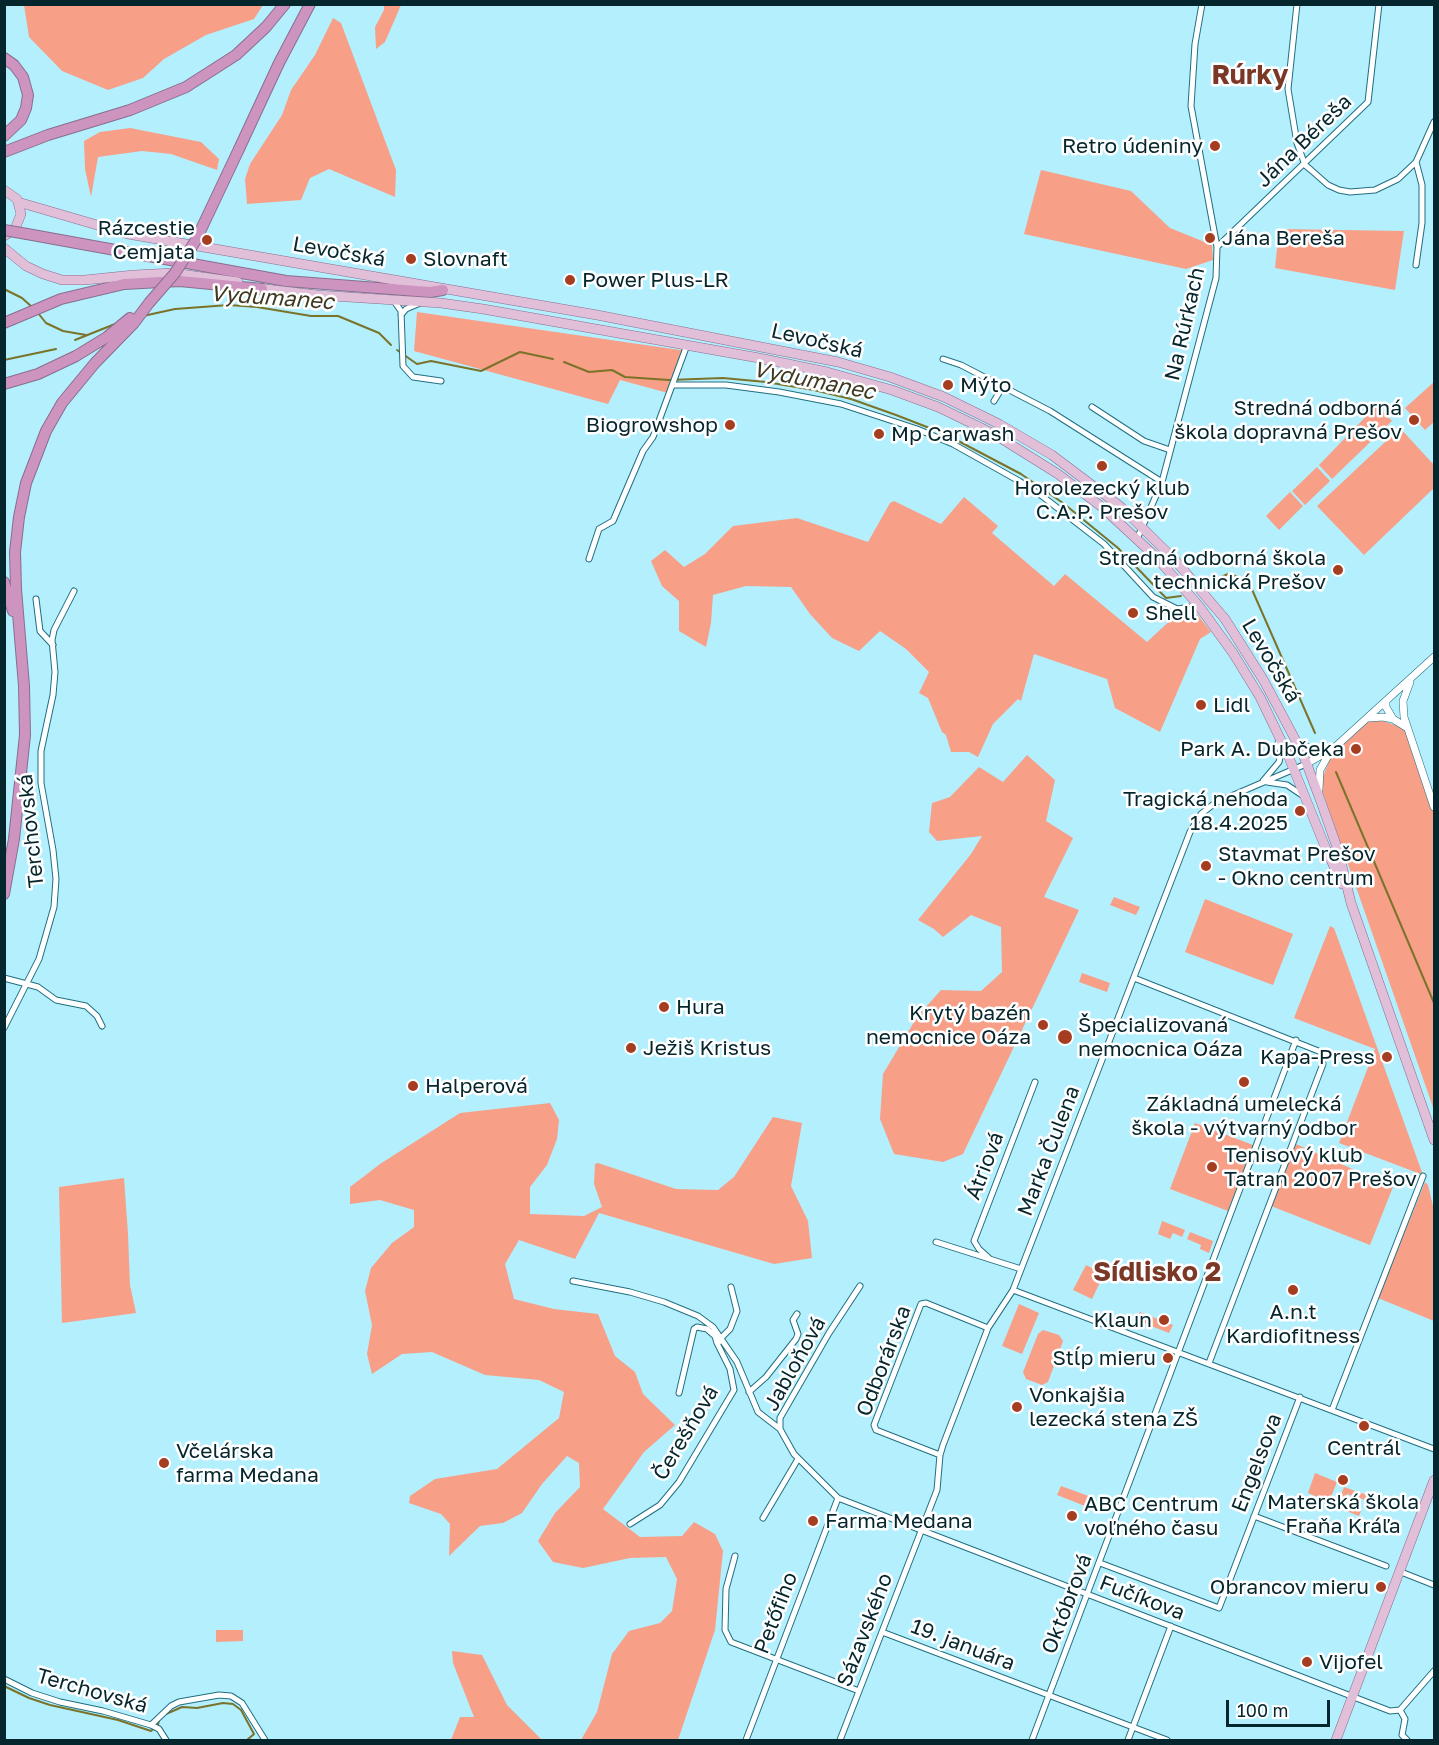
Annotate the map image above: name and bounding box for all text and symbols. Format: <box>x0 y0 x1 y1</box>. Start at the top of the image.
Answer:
district label: Rúrky <box>1211 59 1289 91</box>
street label: Jána Béreša <box>1251 89 1357 193</box>
place label: Retro údeniny <box>1062 133 1203 159</box>
marker: Retro údeniny <box>1208 139 1222 153</box>
place label: Rázcestie Cemjata <box>97 215 195 265</box>
place label: Jána Bereša <box>1222 225 1345 251</box>
street label: Levočská <box>291 231 387 273</box>
marker: Jána Bereša <box>1203 231 1217 245</box>
marker: Rázcestie Cemjata <box>200 233 214 247</box>
place label: Slovnaft <box>423 246 508 272</box>
marker: Slovnaft <box>404 252 418 266</box>
street label: Na Rúrkach <box>1160 265 1210 383</box>
place label: Power Plus-LR <box>582 267 729 293</box>
marker: Power Plus-LR <box>563 273 577 287</box>
water label: Vydumanec <box>209 281 335 315</box>
street label: Levočská <box>769 318 865 364</box>
water label: Vydumanec <box>751 356 877 406</box>
place label: Mýto <box>960 372 1011 398</box>
marker: Mýto <box>941 378 955 392</box>
place label: Stredná odborná škola dopravná Prešov <box>1174 395 1402 445</box>
place label: Biogrowshop <box>586 412 718 438</box>
marker: Stredná odborná škola dopravná Prešov <box>1407 413 1421 427</box>
marker: Biogrowshop <box>723 418 737 432</box>
place label: Mp Carwash <box>891 421 1014 447</box>
marker: Mp Carwash <box>872 427 886 441</box>
marker: Horolezecký klub C.A.P. Prešov <box>1095 459 1109 473</box>
place label: Horolezecký klub C.A.P. Prešov <box>1014 475 1190 525</box>
place label: Stredná odborná škola technická Prešov <box>1098 545 1326 595</box>
marker: Stredná odborná škola technická Prešov <box>1331 563 1345 577</box>
place label: Shell <box>1145 600 1197 626</box>
marker: Shell <box>1126 606 1140 620</box>
street label: Levočská <box>1236 614 1306 708</box>
place label: Lidl <box>1213 692 1250 718</box>
marker: Lidl <box>1194 698 1208 712</box>
place label: Park A. Dubčeka <box>1180 736 1344 762</box>
marker: Park A. Dubčeka <box>1349 742 1363 756</box>
street label: Terchovská <box>12 773 50 889</box>
place label: Tragická nehoda 18.4.2025 <box>1123 786 1288 836</box>
marker: Tragická nehoda 18.4.2025 <box>1293 804 1307 818</box>
place label: Stavmat Prešov - Okno centrum <box>1218 841 1375 891</box>
marker: Stavmat Prešov - Okno centrum <box>1199 859 1213 873</box>
place label: Hura <box>676 994 725 1020</box>
marker: Hura <box>657 1000 671 1014</box>
place label: Krytý bazén nemocnice Oáza <box>866 1000 1031 1050</box>
place label: Špecializovaná nemocnica Oáza <box>1078 1012 1243 1062</box>
marker: Krytý bazén nemocnice Oáza <box>1036 1018 1050 1032</box>
marker: Špecializovaná nemocnica Oáza <box>1056 1028 1074 1046</box>
place label: Ježiš Kristus <box>643 1035 771 1061</box>
marker: Ježiš Kristus <box>624 1041 638 1055</box>
place label: Kapa-Press <box>1260 1044 1375 1070</box>
marker: Kapa-Press <box>1380 1050 1394 1064</box>
place label: Halperová <box>425 1073 528 1099</box>
marker: Základná umelecká škola - výtvarný odbor <box>1237 1075 1251 1089</box>
marker: Halperová <box>406 1079 420 1093</box>
street label: Marka Čulena <box>1013 1082 1085 1220</box>
place label: Základná umelecká škola - výtvarný odbor <box>1131 1091 1357 1141</box>
street label: Átriová <box>961 1129 1009 1203</box>
place label: Tenisový klub Tatran 2007 Prešov <box>1224 1142 1417 1192</box>
marker: Tenisový klub Tatran 2007 Prešov <box>1205 1160 1219 1174</box>
district label: Sídlisko 2 <box>1093 1256 1221 1288</box>
marker: A.n.t Kardiofitness <box>1286 1283 1300 1297</box>
place label: A.n.t Kardiofitness <box>1226 1299 1360 1349</box>
street label: Odborárska <box>851 1302 917 1420</box>
place label: Klaun <box>1094 1307 1152 1333</box>
street label: Jabloňová <box>759 1313 831 1415</box>
marker: Klaun <box>1157 1313 1171 1327</box>
place label: Stĺp mieru <box>1052 1345 1156 1371</box>
marker: Stĺp mieru <box>1161 1351 1175 1365</box>
street label: Čerešňová <box>648 1381 724 1485</box>
place label: Vonkajšia lezecká stena ZŠ <box>1029 1382 1198 1432</box>
marker: Vonkajšia lezecká stena ZŠ <box>1010 1400 1024 1414</box>
street label: Engelsova <box>1227 1410 1287 1516</box>
marker: Centrál <box>1357 1419 1371 1433</box>
place label: Centrál <box>1327 1435 1401 1461</box>
place label: Včelárska farma Medana <box>176 1438 319 1488</box>
marker: Včelárska farma Medana <box>157 1456 171 1470</box>
marker: Materská škola Fraňa Kráľa <box>1336 1473 1350 1487</box>
place label: Materská škola Fraňa Kráľa <box>1267 1489 1419 1539</box>
place label: ABC Centrum voľného času <box>1084 1491 1219 1541</box>
place label: Farma Medana <box>825 1508 973 1534</box>
marker: ABC Centrum voľného času <box>1065 1509 1079 1523</box>
marker: Farma Medana <box>806 1514 820 1528</box>
street label: Októbrová <box>1036 1551 1098 1657</box>
street label: Petőfiho <box>749 1569 803 1657</box>
street label: Sázavského <box>832 1570 898 1690</box>
street label: Fučíkova <box>1096 1570 1188 1626</box>
place label: Obrancov mieru <box>1210 1574 1369 1600</box>
marker: Obrancov mieru <box>1374 1580 1388 1594</box>
street label: 19. januára <box>907 1614 1019 1676</box>
place label: Vijofel <box>1319 1649 1383 1675</box>
marker: Vijofel <box>1300 1655 1314 1669</box>
street label: Terchovská <box>34 1663 150 1719</box>
scale bar <box>1229 1688 1332 1726</box>
text: 100 m <box>1237 1699 1288 1721</box>

